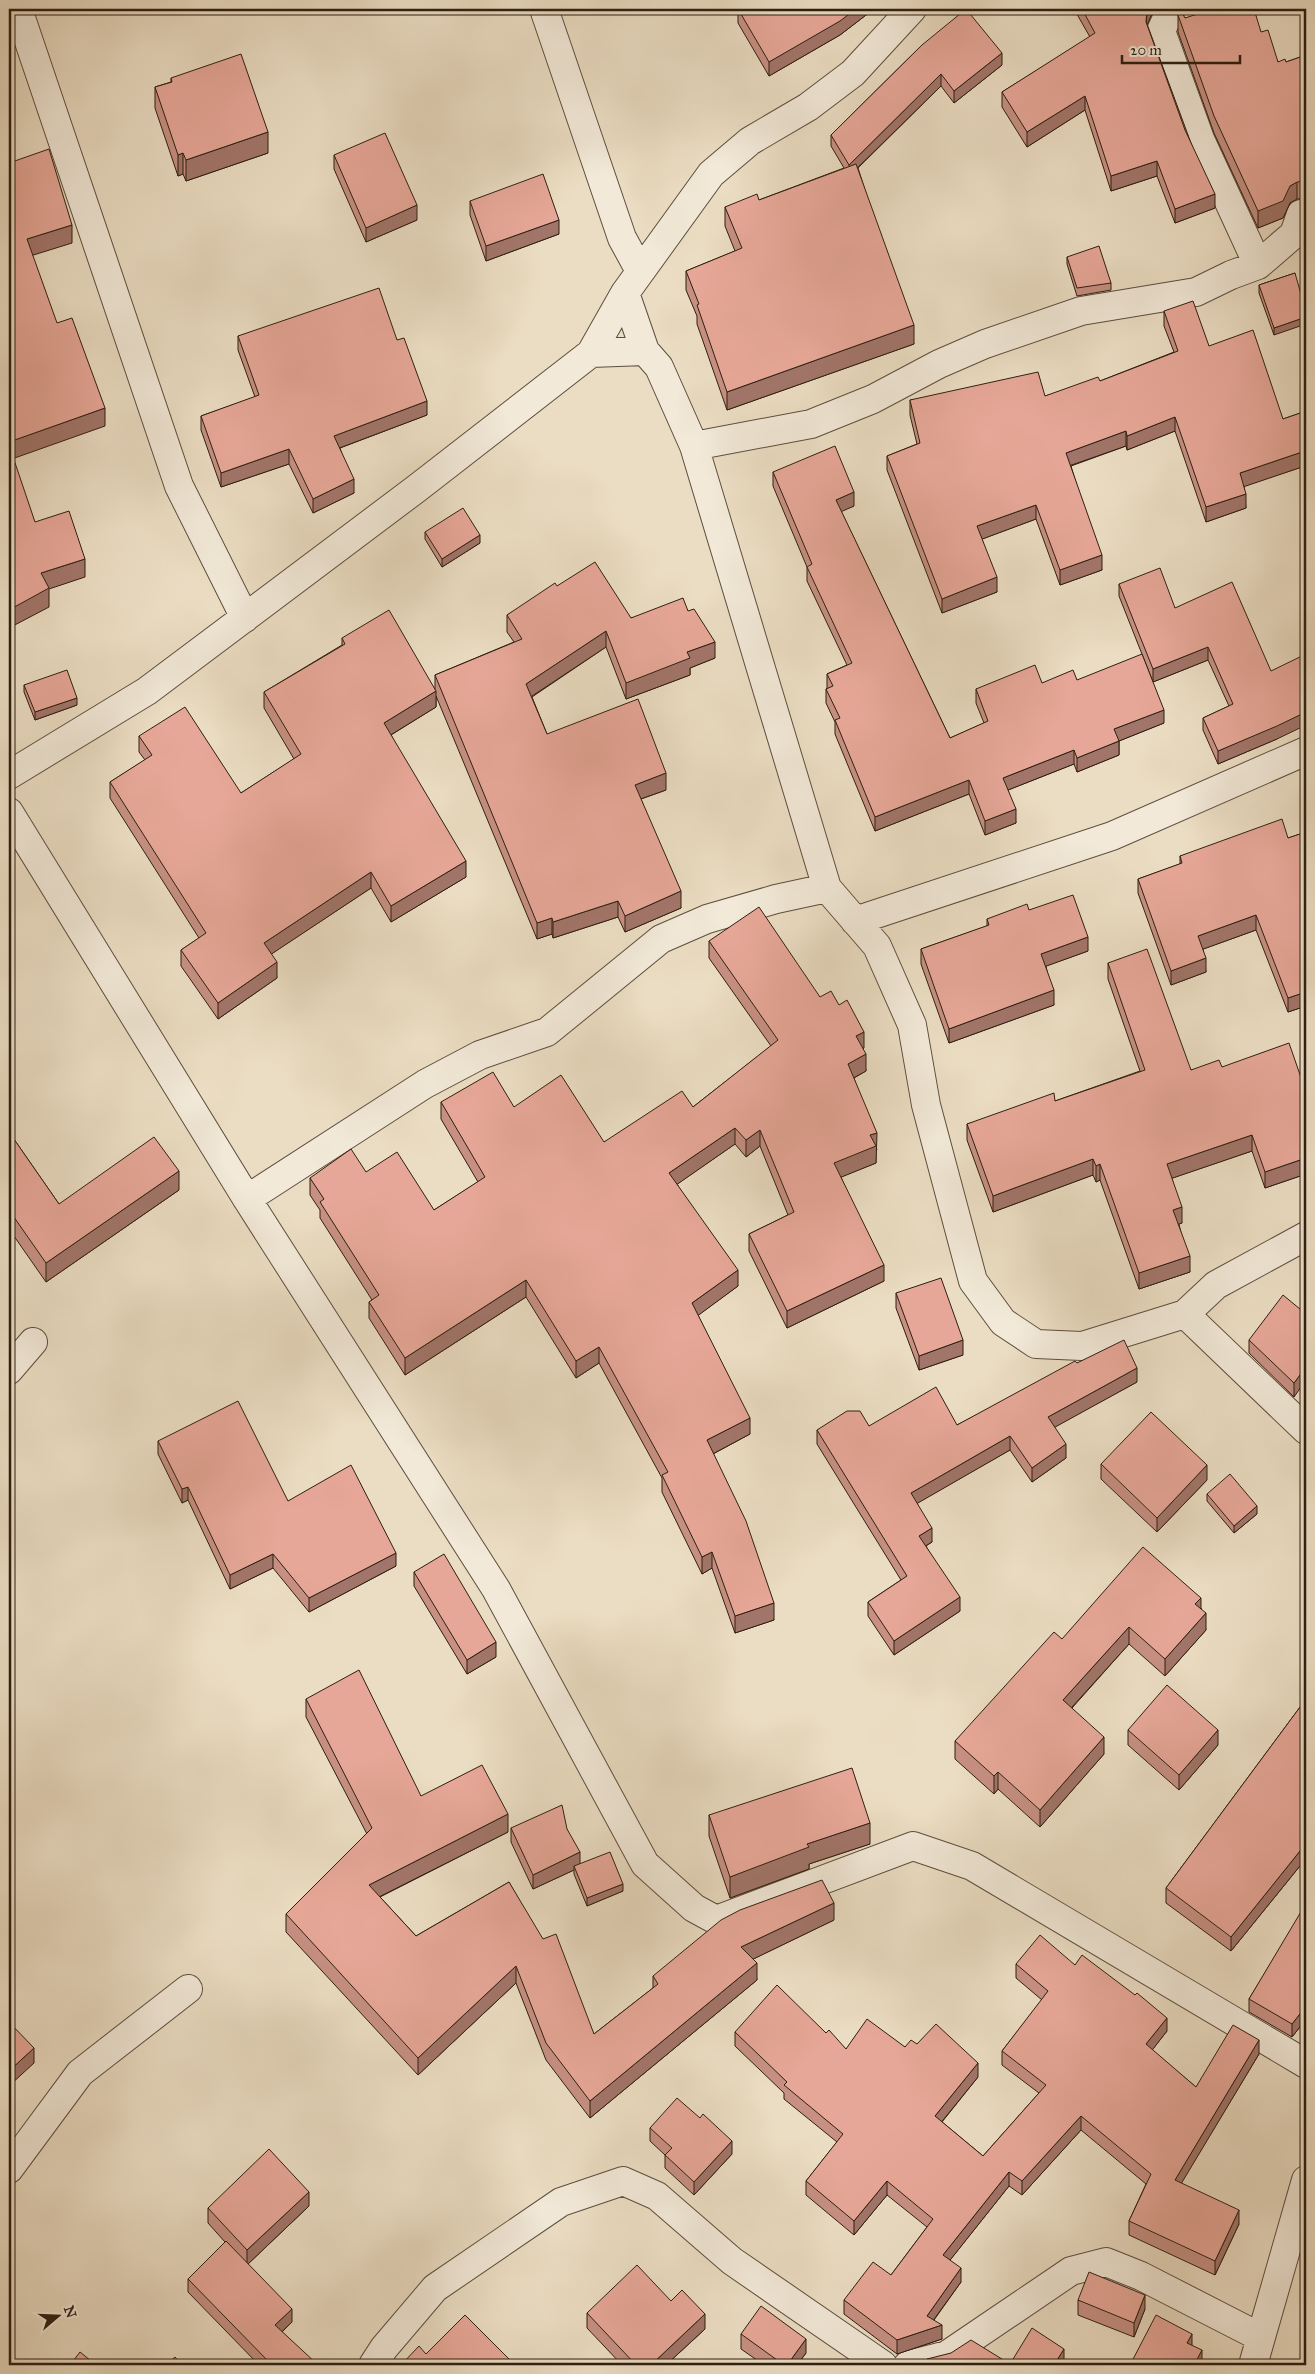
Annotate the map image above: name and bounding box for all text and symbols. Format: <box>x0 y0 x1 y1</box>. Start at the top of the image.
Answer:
scale bar <box>1122 32 1240 64</box>
text: 20 m <box>1130 41 1162 59</box>
north arrow <box>32 2292 82 2342</box>
text: N <box>60 2304 80 2320</box>

